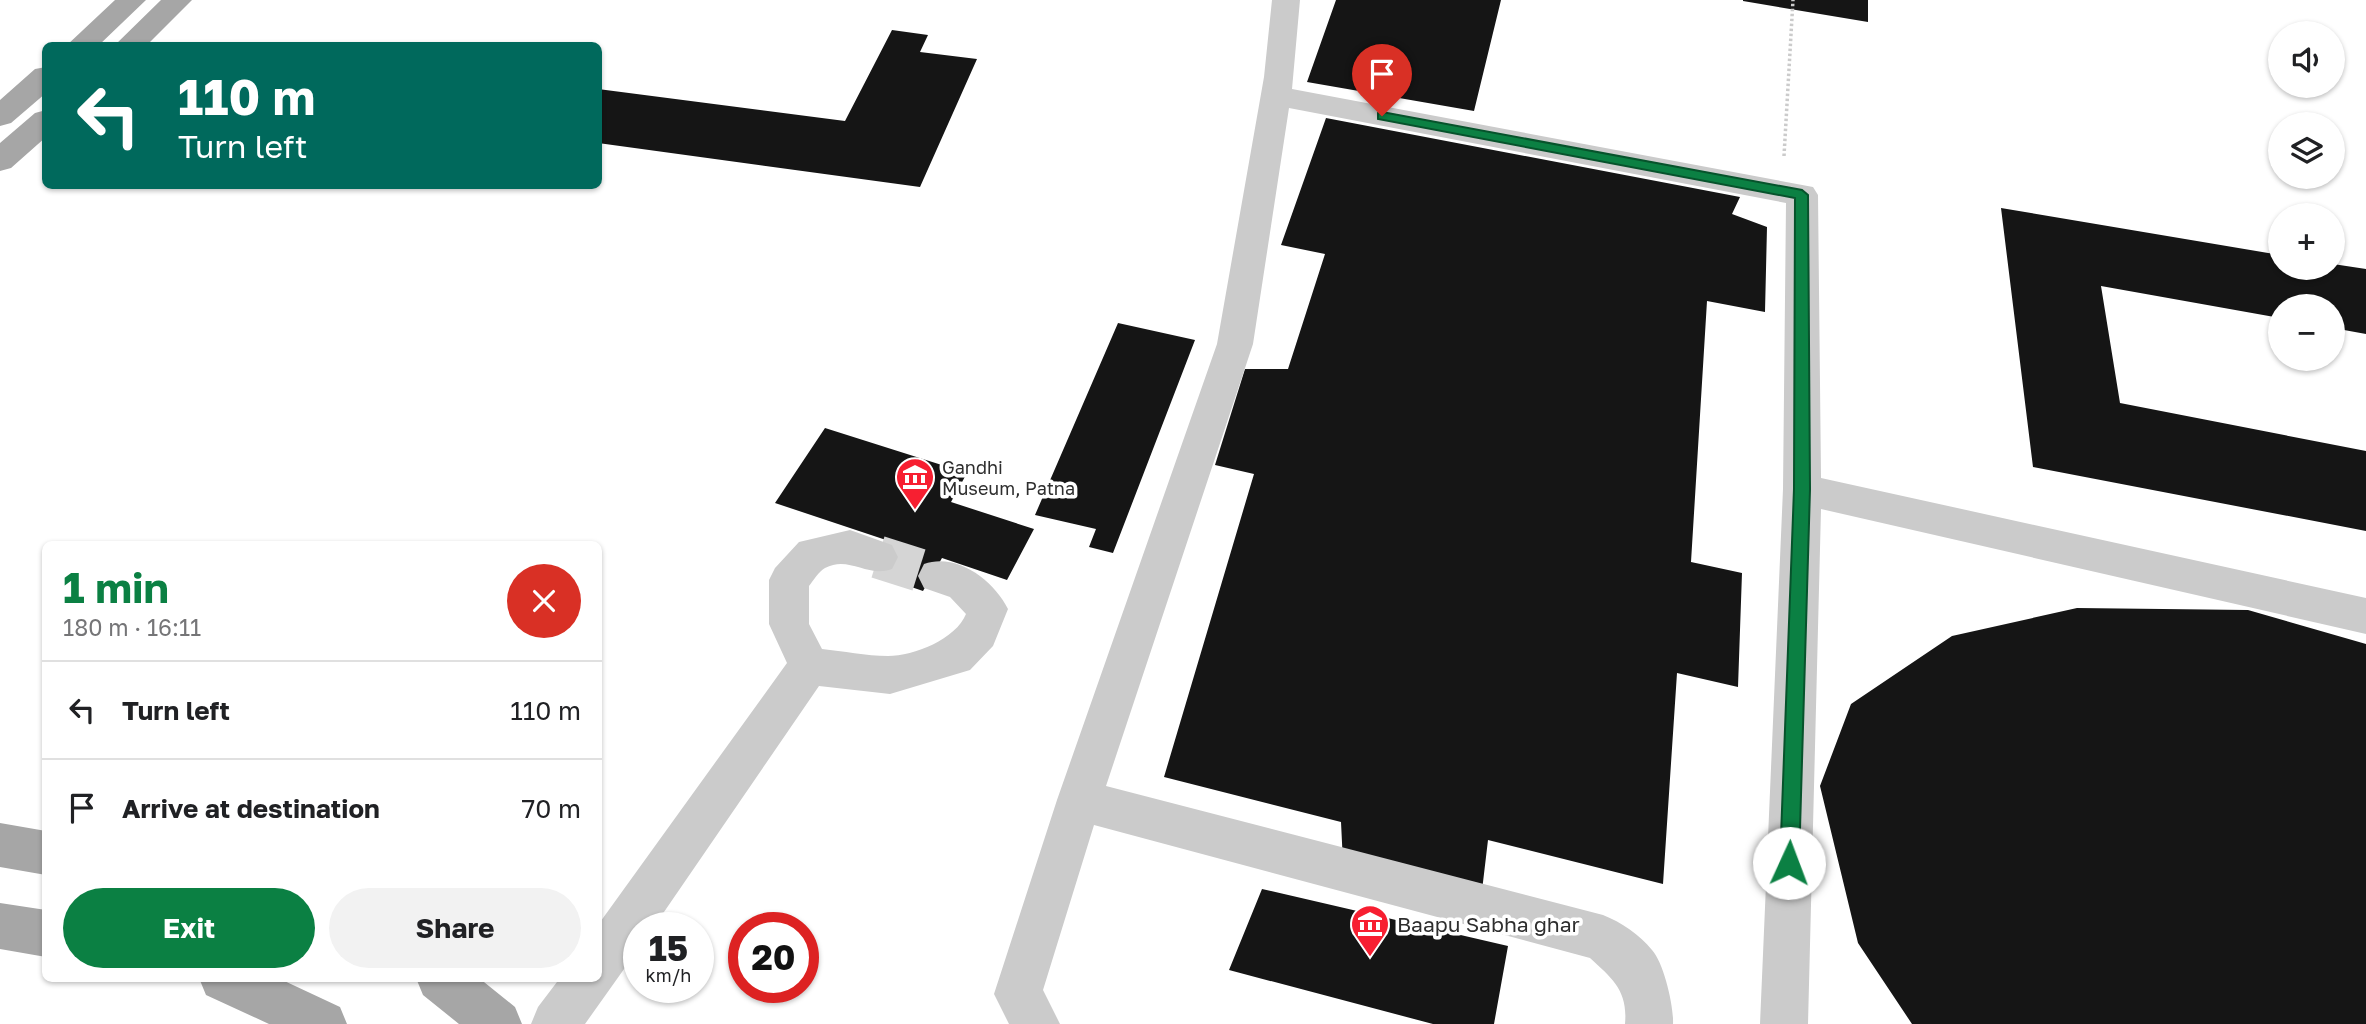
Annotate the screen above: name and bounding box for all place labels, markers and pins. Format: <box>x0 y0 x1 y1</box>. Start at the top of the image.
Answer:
pin <box>1352 44 1412 116</box>
museum icon: Gandhi Museum, Patna <box>894 456 936 511</box>
place label: Gandhi Museum, Patna <box>942 456 1075 499</box>
museum icon: Baapu Sabha ghar <box>1349 903 1391 958</box>
place label: Baapu Sabha ghar <box>1397 911 1580 937</box>

